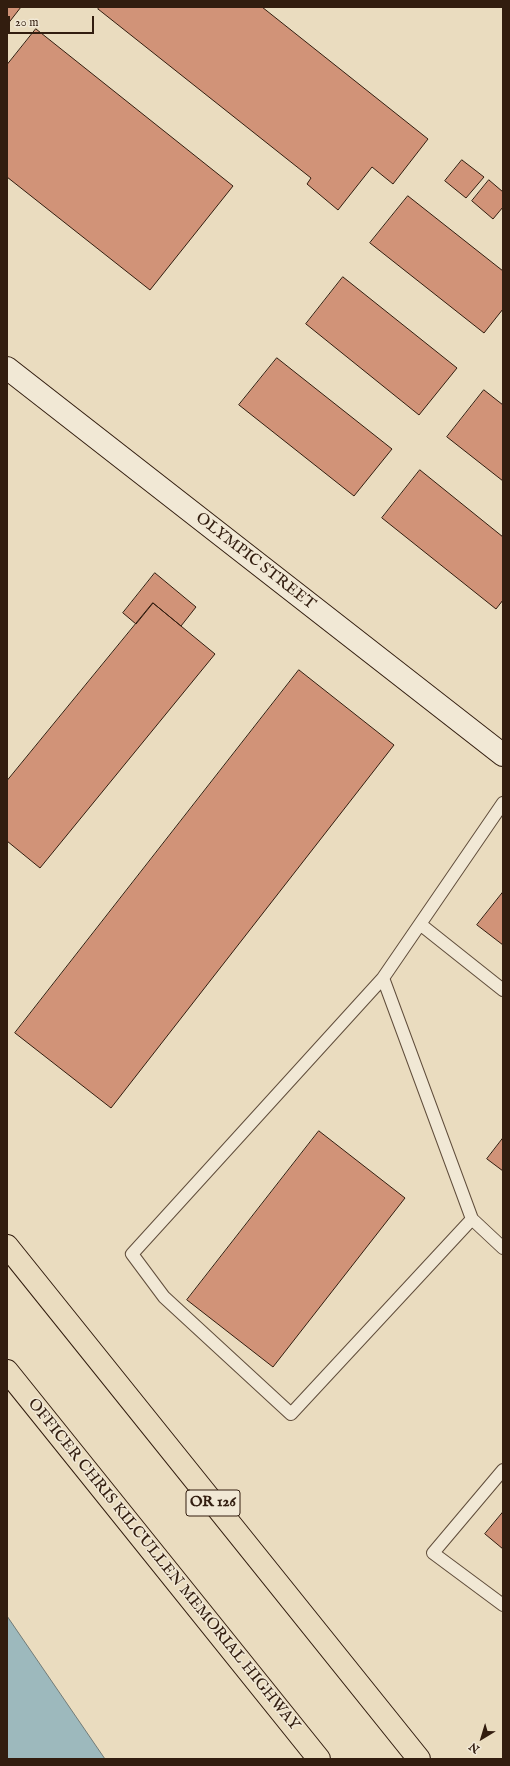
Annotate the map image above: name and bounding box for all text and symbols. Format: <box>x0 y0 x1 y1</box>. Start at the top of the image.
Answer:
scale bar <box>10 8 96 34</box>
text: 20 m <box>15 15 38 30</box>
street label: OLYMPIC STREET <box>191 509 319 615</box>
street label: OFFICER CHRIS KILCULLEN MEMORIAL HIGHWAY <box>23 1395 303 1735</box>
road number: OR 126 <box>186 1490 240 1516</box>
north arrow <box>462 1718 502 1758</box>
text: N <box>467 1739 483 1756</box>

